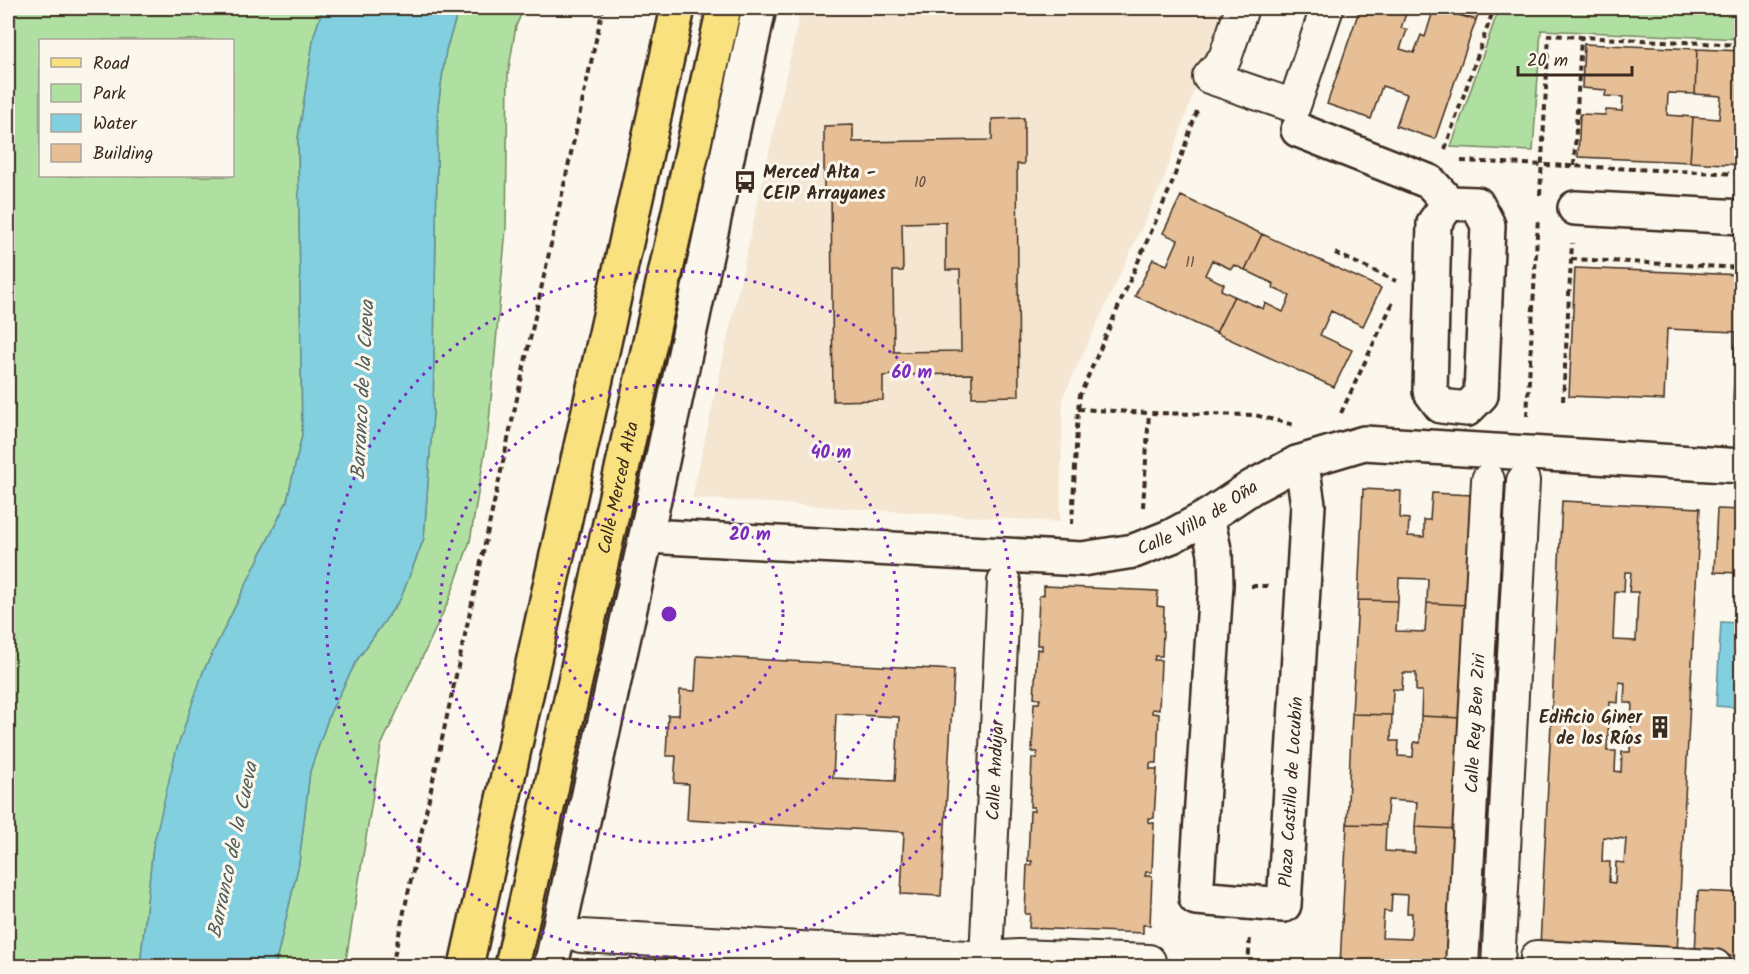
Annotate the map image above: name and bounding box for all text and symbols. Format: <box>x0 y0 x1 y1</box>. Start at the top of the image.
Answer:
legend <box>39 39 234 177</box>
scale bar <box>1518 39 1632 77</box>
text: 20 m <box>1527 47 1568 76</box>
text: Road <box>93 50 130 79</box>
text: Park <box>93 80 126 109</box>
text: Water <box>93 110 138 139</box>
text: Building <box>93 140 153 169</box>
place label: Merced Alta - CEIP Arrayanes <box>763 159 886 209</box>
bus stop icon: Merced Alta - CEIP Arrayanes <box>732 169 758 195</box>
house number: 10 <box>914 171 927 195</box>
house number: 11 <box>1185 251 1195 275</box>
water label: Barranco de la Cueva <box>343 298 385 480</box>
text: 60 m <box>892 359 933 388</box>
street label: Calle Merced Alta <box>591 419 648 557</box>
text: 40 m <box>811 439 852 468</box>
street label: Calle Villa de Oña <box>1133 473 1264 564</box>
text: 20 m <box>729 521 771 550</box>
centre of rings <box>659 604 679 624</box>
street label: Calle Rey Ben Ziri <box>1458 652 1495 794</box>
street label: Plaza Castillo de Locubín <box>1272 696 1312 888</box>
place label: Edificio Giner de los Ríos <box>1539 704 1643 754</box>
building icon: Edificio Giner de los Ríos <box>1647 714 1673 740</box>
street label: Calle Andújar <box>980 718 1013 821</box>
water label: Barranco de la Cueva <box>200 758 269 941</box>

